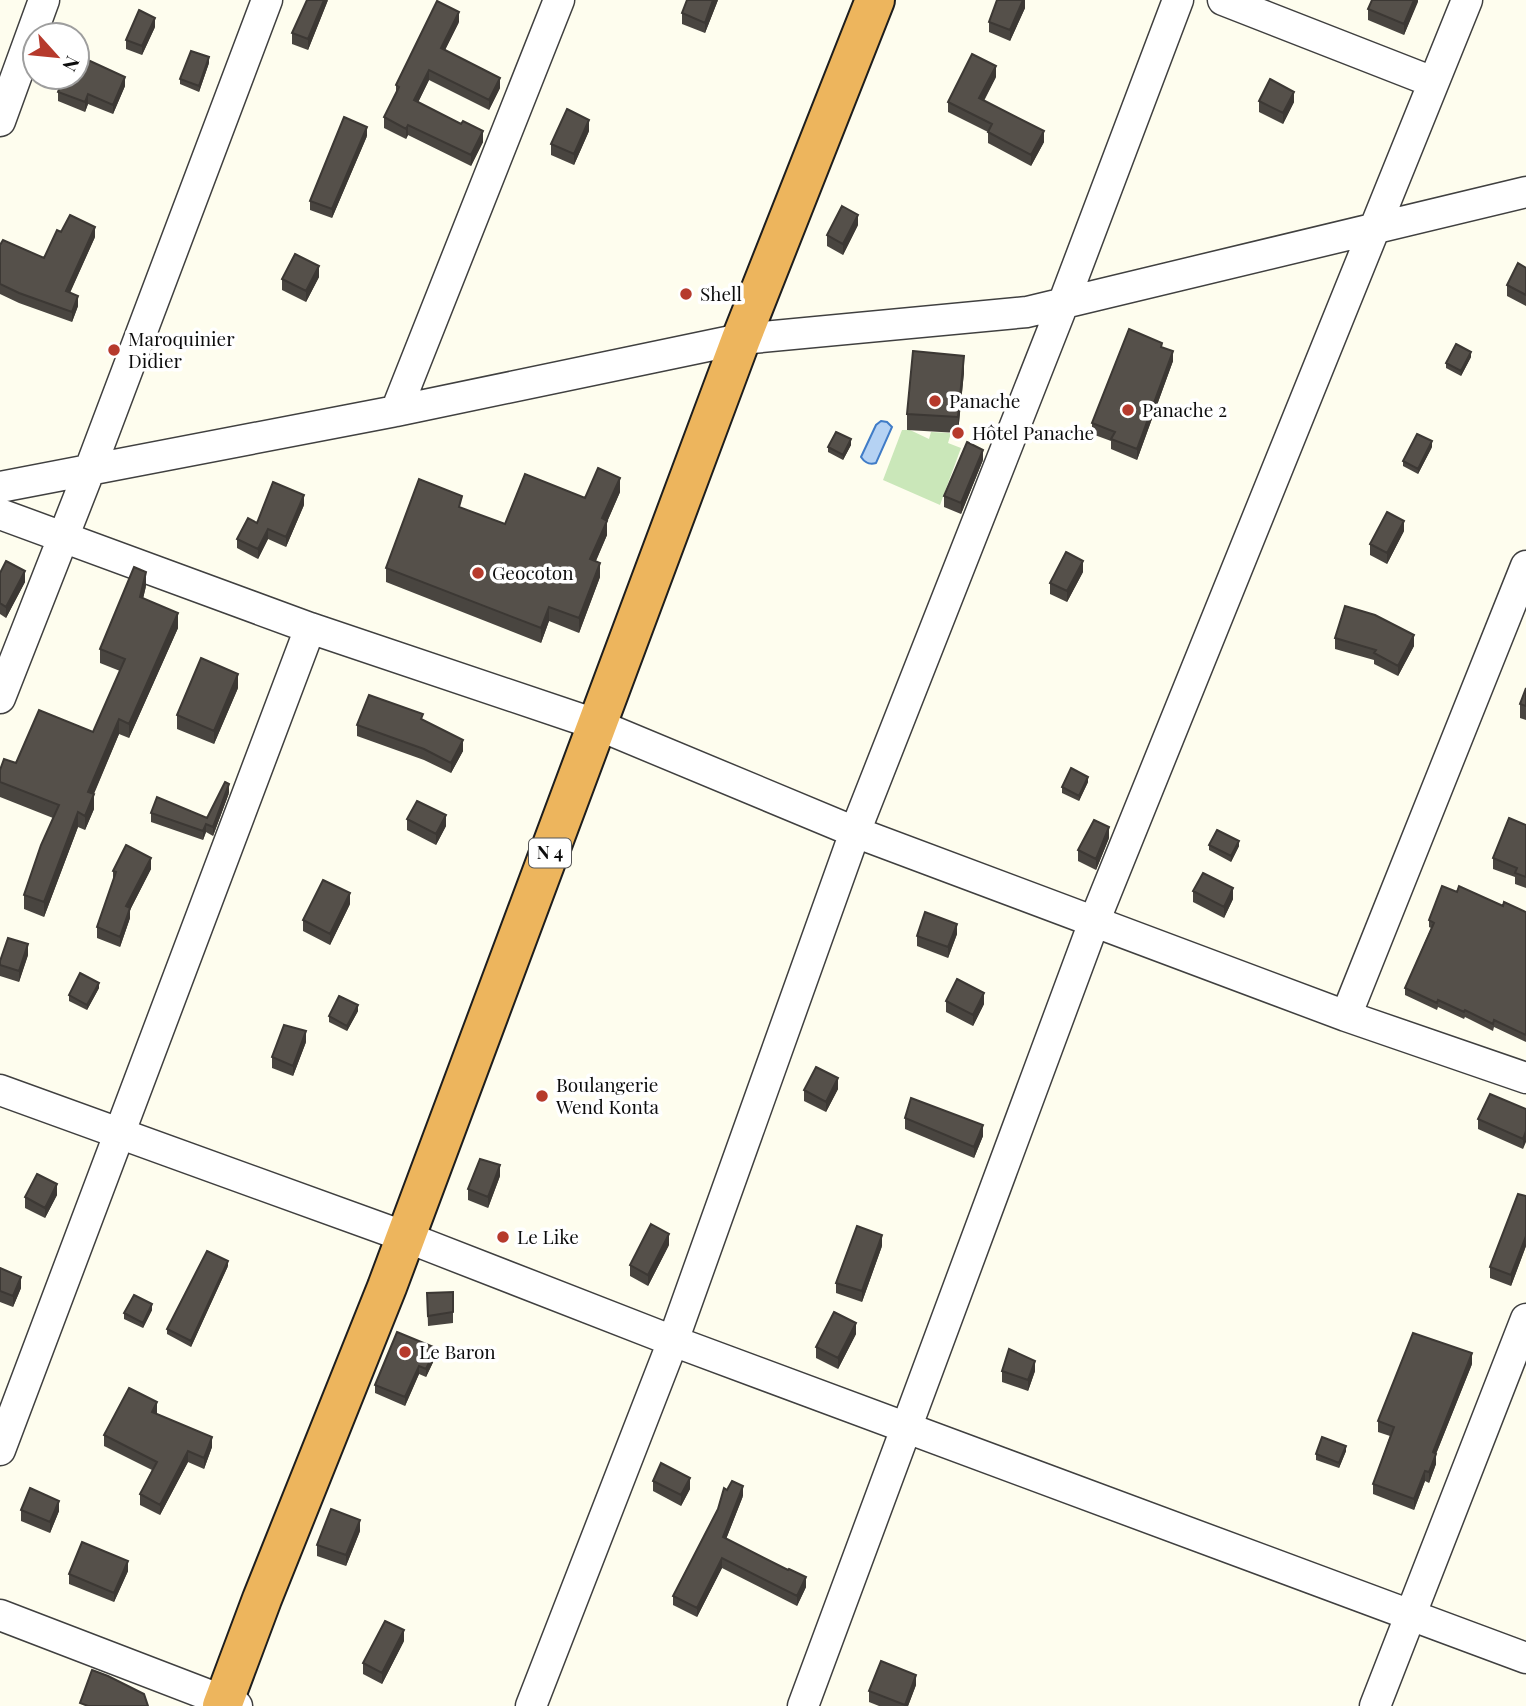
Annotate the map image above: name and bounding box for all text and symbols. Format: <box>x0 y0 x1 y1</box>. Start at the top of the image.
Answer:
north arrow <box>21 21 91 91</box>
text: N <box>57 52 87 76</box>
place label: Shell <box>700 280 742 306</box>
marker: Shell <box>678 286 694 302</box>
place label: Maroquinier Didier <box>128 325 235 373</box>
marker: Maroquinier Didier <box>106 342 122 358</box>
place label: Panache <box>949 387 1020 413</box>
marker: Panache <box>927 393 943 409</box>
place label: Panache 2 <box>1142 396 1227 422</box>
marker: Panache 2 <box>1120 402 1136 418</box>
place label: Hôtel Panache <box>972 419 1094 445</box>
marker: Hôtel Panache <box>950 425 966 441</box>
place label: Geocoton <box>492 559 574 585</box>
marker: Geocoton <box>470 565 486 581</box>
road number: N 4 <box>529 838 571 868</box>
place label: Boulangerie Wend Konta <box>555 1071 660 1119</box>
marker: Boulangerie Wend Konta <box>534 1088 550 1104</box>
place label: Le Like <box>517 1223 579 1249</box>
marker: Le Like <box>495 1229 511 1245</box>
place label: Le Baron <box>419 1338 496 1364</box>
marker: Le Baron <box>397 1344 413 1360</box>

